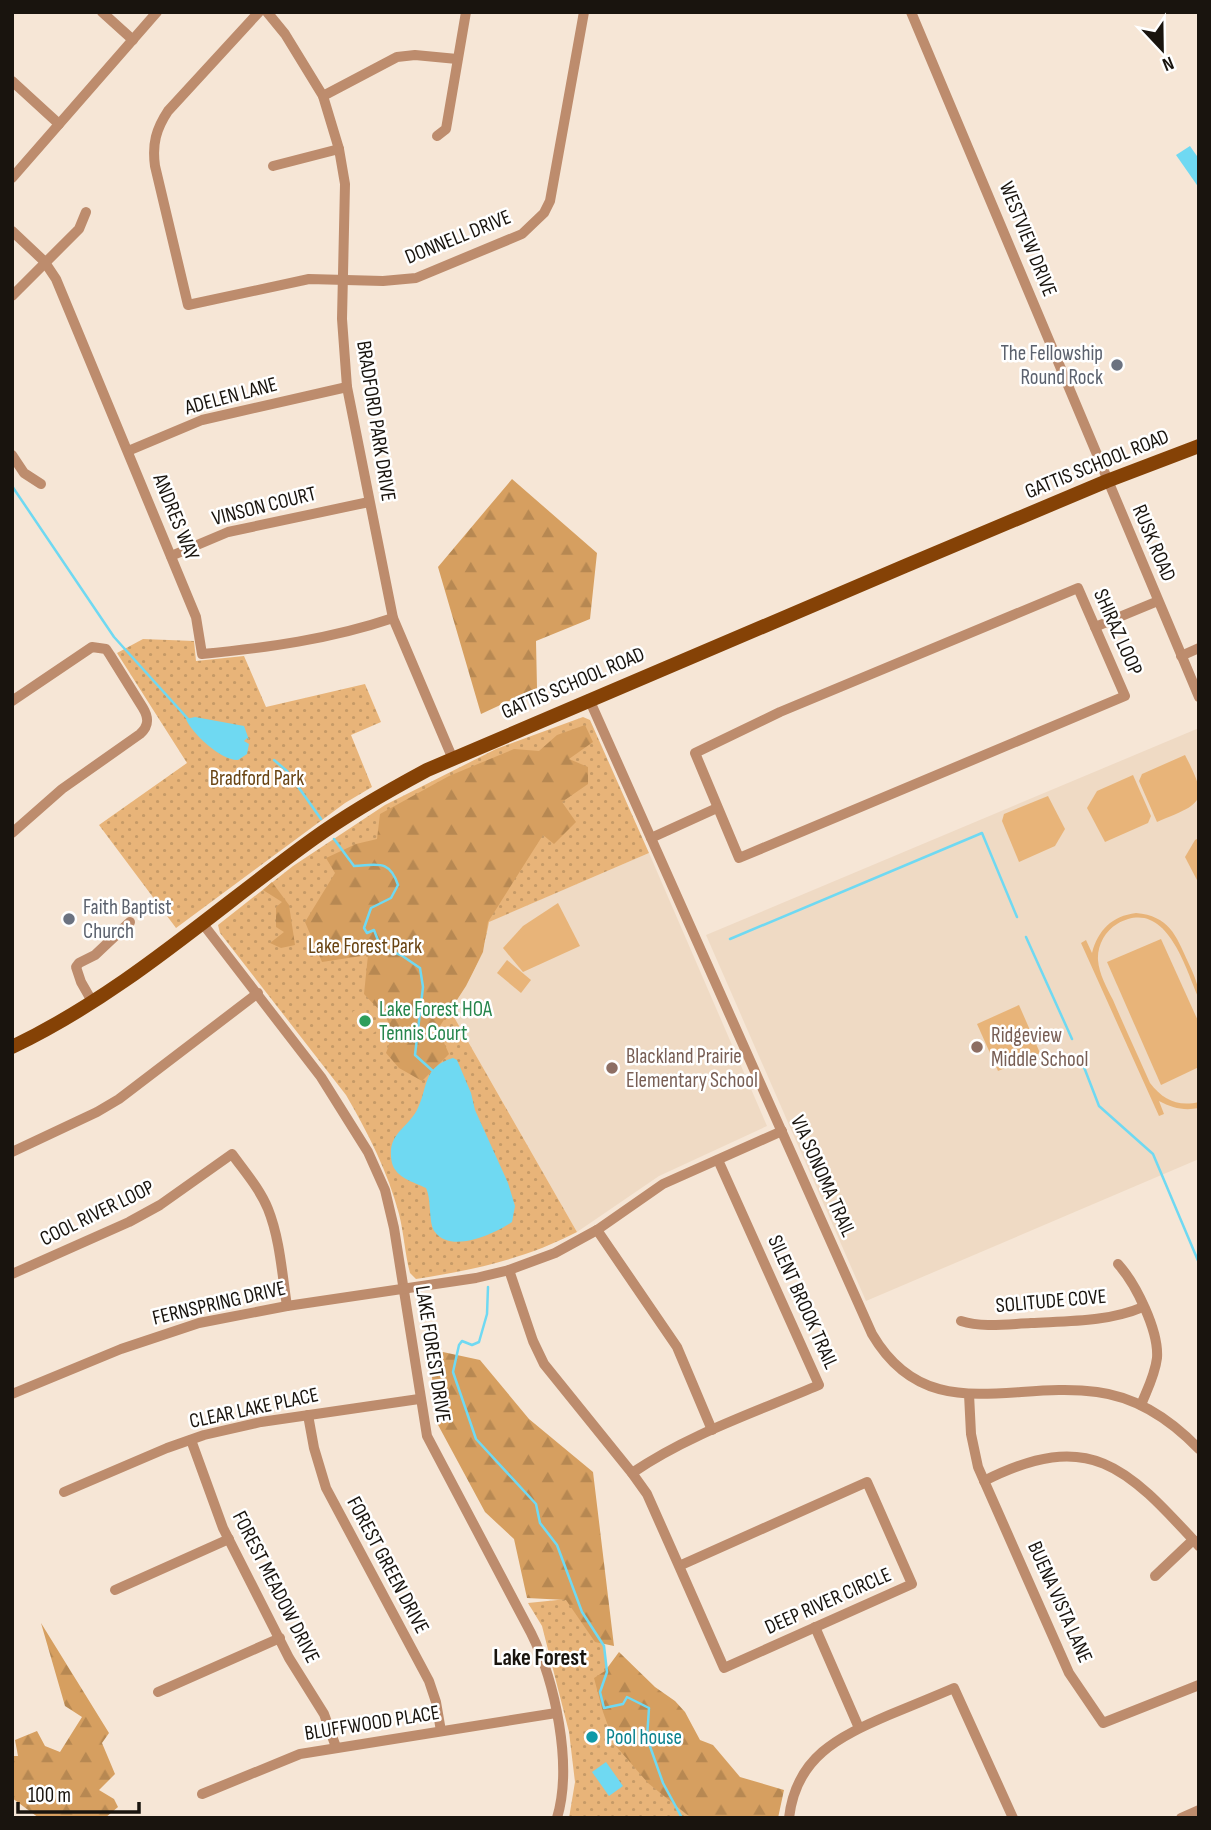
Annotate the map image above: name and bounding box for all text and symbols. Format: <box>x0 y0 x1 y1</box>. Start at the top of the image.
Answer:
north arrow <box>1127 14 1197 84</box>
text: N <box>1159 51 1177 76</box>
street label: WESTVIEW DRIVE <box>994 178 1062 300</box>
street label: DONNELL DRIVE <box>401 204 515 270</box>
street label: BRADFORD PARK DRIVE <box>351 339 401 503</box>
place label: The Fellowship Round Rock <box>1000 341 1103 390</box>
marker: The Fellowship Round Rock <box>1109 357 1125 373</box>
street label: ADELEN LANE <box>181 372 280 421</box>
street label: GATTIS SCHOOL ROAD <box>1021 424 1173 504</box>
street label: ANDRES WAY <box>147 469 205 564</box>
street label: VINSON COURT <box>209 481 319 531</box>
street label: RUSK ROAD <box>1127 501 1181 585</box>
street label: SHIRAZ LOOP <box>1088 585 1148 679</box>
street label: GATTIS SCHOOL ROAD <box>498 642 648 724</box>
park label: Bradford Park <box>210 766 304 791</box>
place label: Faith Baptist Church <box>83 895 172 944</box>
marker: Faith Baptist Church <box>61 911 77 927</box>
park label: Lake Forest Park <box>308 934 422 959</box>
place label: Lake Forest HOA Tennis Court <box>379 997 493 1046</box>
marker: Lake Forest HOA Tennis Court <box>357 1013 373 1029</box>
place label: Ridgeview Middle School <box>991 1023 1088 1072</box>
marker: Ridgeview Middle School <box>969 1039 985 1055</box>
place label: Blackland Prairie Elementary School <box>626 1044 758 1093</box>
marker: Blackland Prairie Elementary School <box>604 1060 620 1076</box>
street label: VIA SONOMA TRAIL <box>785 1111 861 1241</box>
street label: COOL RIVER LOOP <box>36 1175 158 1251</box>
street label: SILENT BROOK TRAIL <box>762 1231 844 1373</box>
street label: FERNSPRING DRIVE <box>150 1276 288 1330</box>
street label: LAKE FOREST DRIVE <box>410 1284 456 1424</box>
street label: SOLITUDE COVE <box>995 1284 1107 1318</box>
street label: CLEAR LAKE PLACE <box>187 1382 321 1434</box>
street label: FOREST GREEN DRIVE <box>341 1492 435 1638</box>
street label: FOREST MEADOW DRIVE <box>227 1507 325 1667</box>
street label: BUENA VISTA LANE <box>1022 1537 1098 1667</box>
street label: DEEP RIVER CIRCLE <box>761 1562 895 1640</box>
district label: Lake Forest <box>493 1644 587 1672</box>
street label: BLUFFWOOD PLACE <box>303 1700 441 1746</box>
place label: Pool house <box>606 1725 682 1750</box>
marker: Pool house <box>584 1729 600 1745</box>
scale bar <box>18 1770 138 1814</box>
text: 100 m <box>28 1783 71 1808</box>

